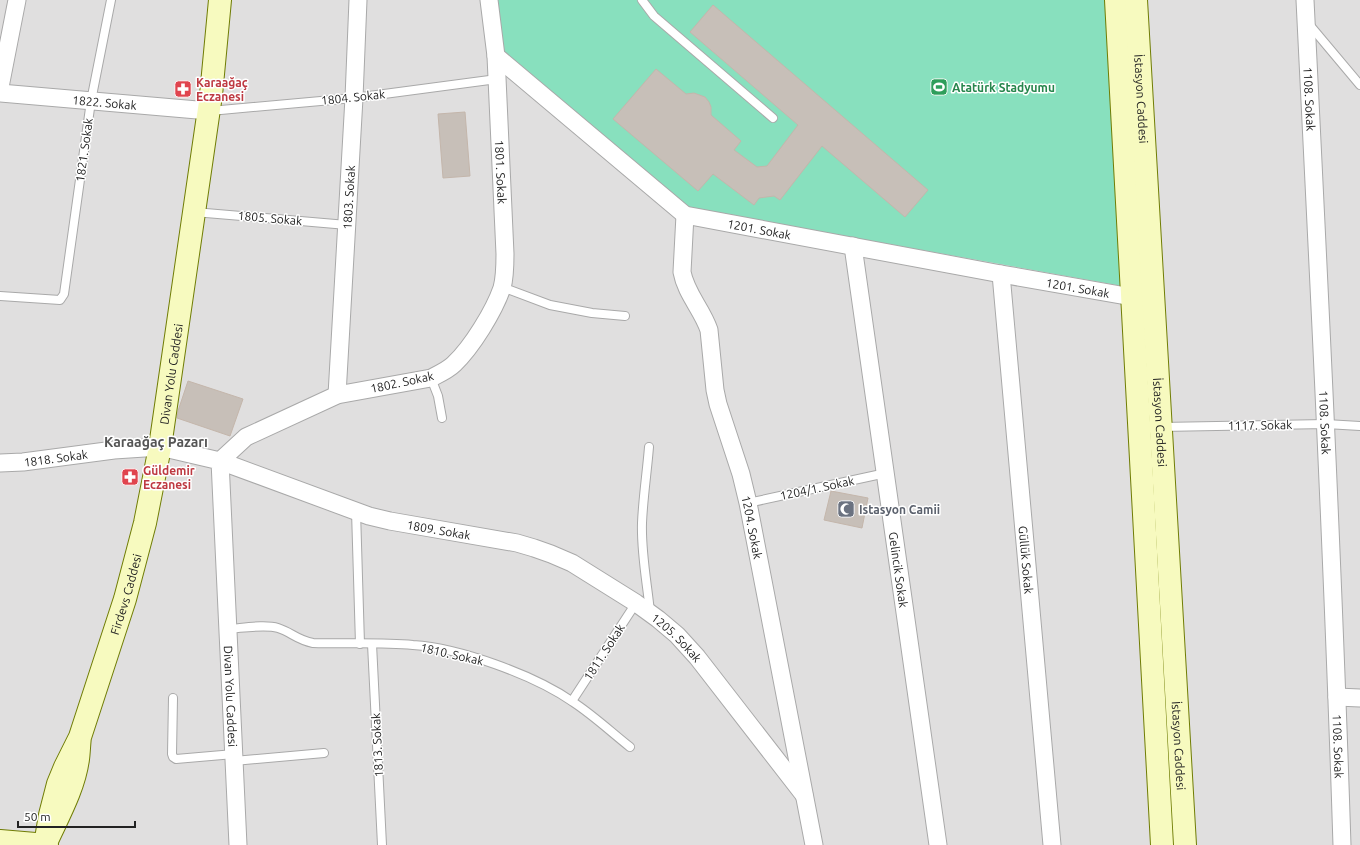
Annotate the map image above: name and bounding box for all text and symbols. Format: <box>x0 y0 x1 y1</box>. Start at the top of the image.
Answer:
street label: İstasyon Caddesi <box>1133 54 1151 144</box>
street label: 1108. Sokak <box>1302 66 1318 131</box>
place label: Karaağaç Eczanesi <box>196 76 248 103</box>
sports icon: Atatürk Stadyumu <box>929 77 949 97</box>
pharmacy icon: Karaağaç Eczanesi <box>173 79 193 99</box>
place label: Atatürk Stadyumu <box>952 81 1055 94</box>
street label: 1804. Sokak <box>320 87 386 107</box>
street label: 1822. Sokak <box>72 93 137 111</box>
street label: 1821. Sokak <box>73 117 95 183</box>
street label: 1801. Sokak <box>493 139 509 204</box>
street label: 1803. Sokak <box>340 165 357 230</box>
street label: 1805. Sokak <box>237 209 303 227</box>
street label: 1201. Sokak <box>726 217 792 241</box>
street label: 1201. Sokak <box>1045 276 1111 299</box>
street label: Divan Yolu Caddesi <box>157 323 184 425</box>
street label: 1802. Sokak <box>369 369 435 395</box>
street label: İstasyon Caddesi <box>1151 377 1170 467</box>
street label: 1108. Sokak <box>1317 390 1333 455</box>
street label: 1117. Sokak <box>1228 418 1292 432</box>
district label: Karaağaç Pazarı <box>104 434 208 451</box>
street label: 1818. Sokak <box>23 447 88 468</box>
place label: Güldemir Eczanesi <box>143 464 195 491</box>
pharmacy icon: Güldemir Eczanesi <box>120 467 140 487</box>
street label: 1204/1. Sokak <box>779 474 855 502</box>
street label: 1204. Sokak <box>740 494 765 560</box>
mosque icon: Istasyon Camii <box>836 499 856 519</box>
place label: Istasyon Camii <box>859 503 940 516</box>
street label: 1809. Sokak <box>406 518 472 541</box>
street label: Güllük Sokak <box>1017 525 1036 595</box>
street label: Gelincik Sokak <box>887 531 911 609</box>
street label: Firdevs Caddesi <box>107 552 143 636</box>
street label: 1205. Sokak <box>649 610 705 664</box>
street label: 1811. Sokak <box>581 621 627 683</box>
street label: 1810. Sokak <box>419 640 485 668</box>
street label: Divan Yolu Caddesi <box>222 645 240 747</box>
street label: İstasyon Caddesi <box>1170 701 1188 791</box>
street label: 1813. Sokak <box>369 713 385 777</box>
street label: 1108. Sokak <box>1331 714 1346 779</box>
scale bar <box>18 803 135 829</box>
text: 50 m <box>24 810 51 823</box>

